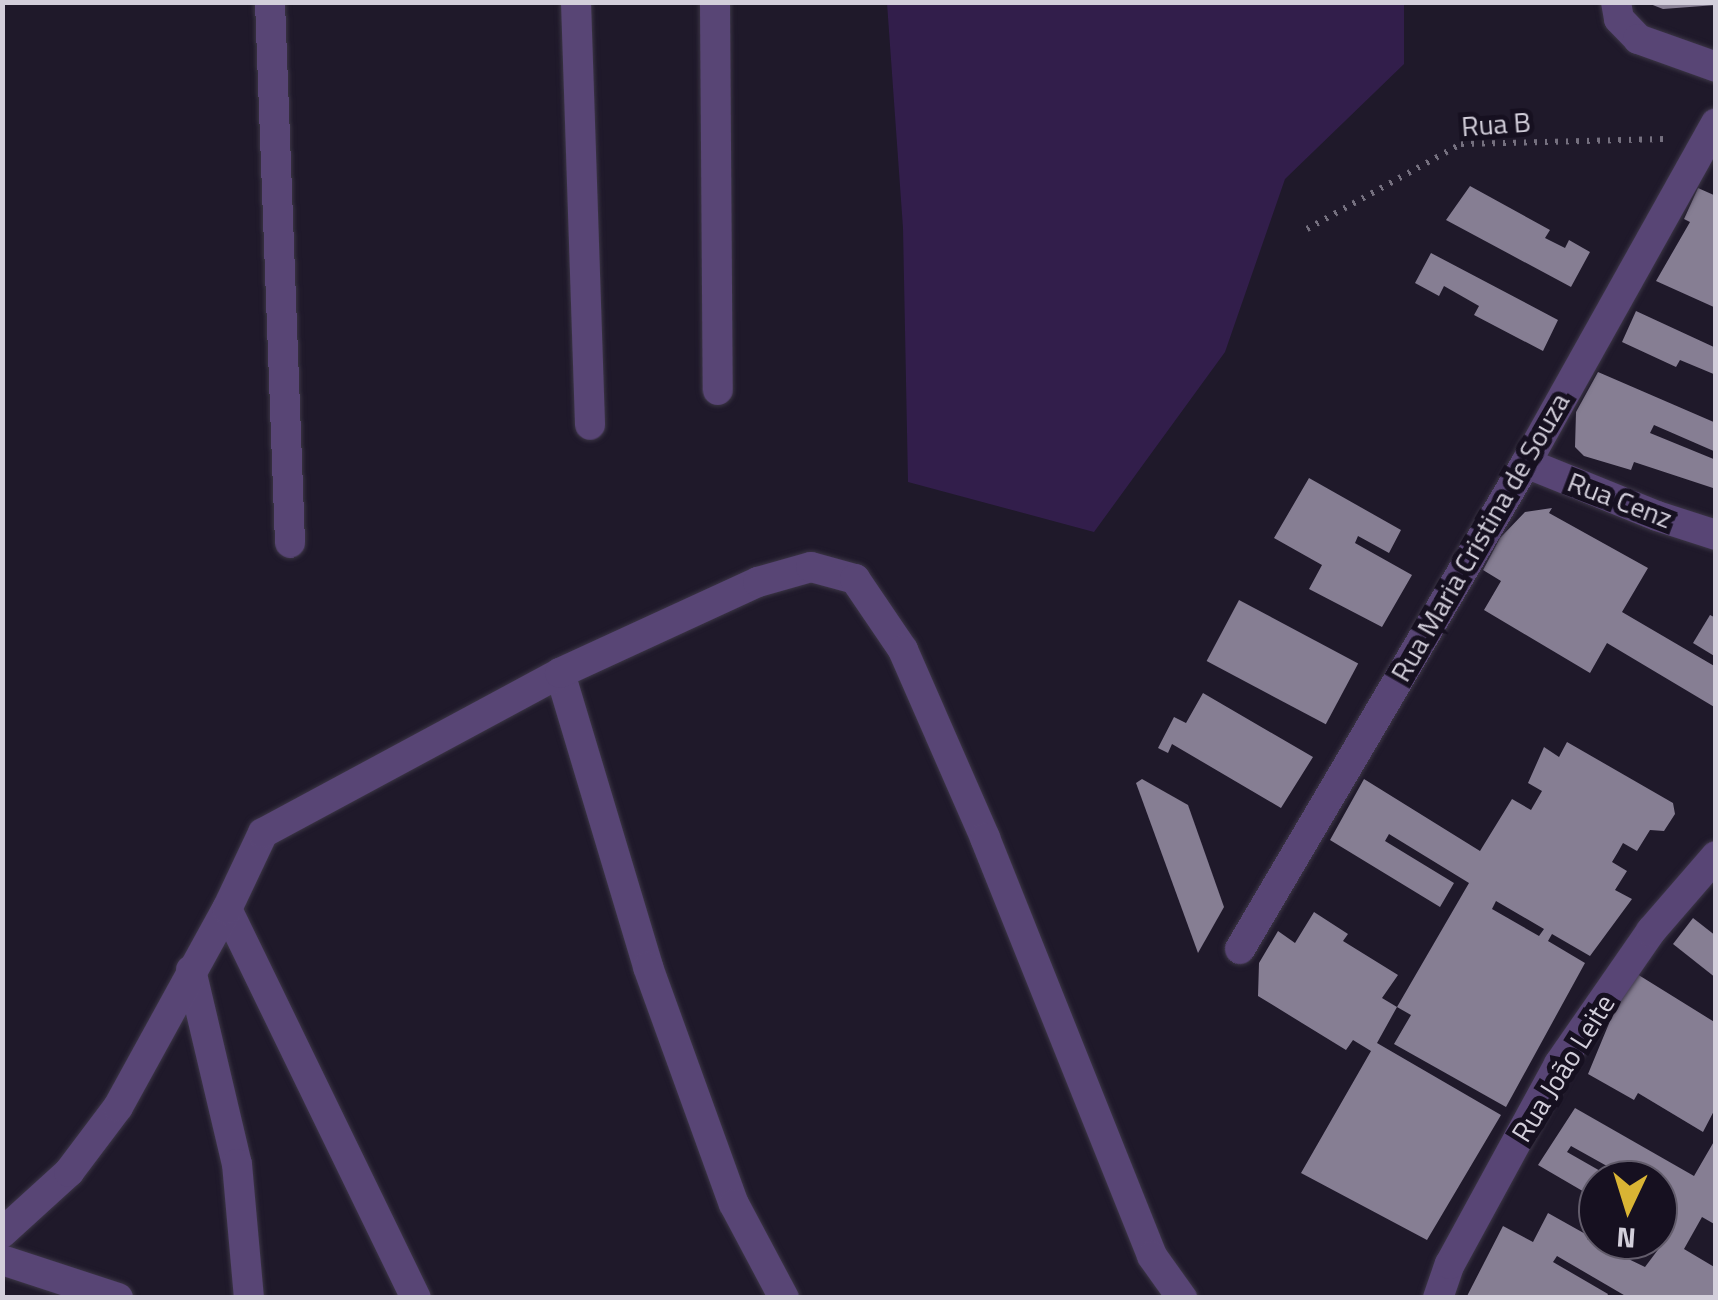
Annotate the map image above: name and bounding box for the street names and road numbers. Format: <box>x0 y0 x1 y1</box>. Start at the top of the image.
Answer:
street label: Rua B <box>1460 105 1532 143</box>
street label: Rua Maria Cristina de Souza <box>1384 387 1576 687</box>
street label: Rua Cenz <box>1563 465 1677 535</box>
street label: Rua João Leite <box>1504 988 1622 1148</box>

